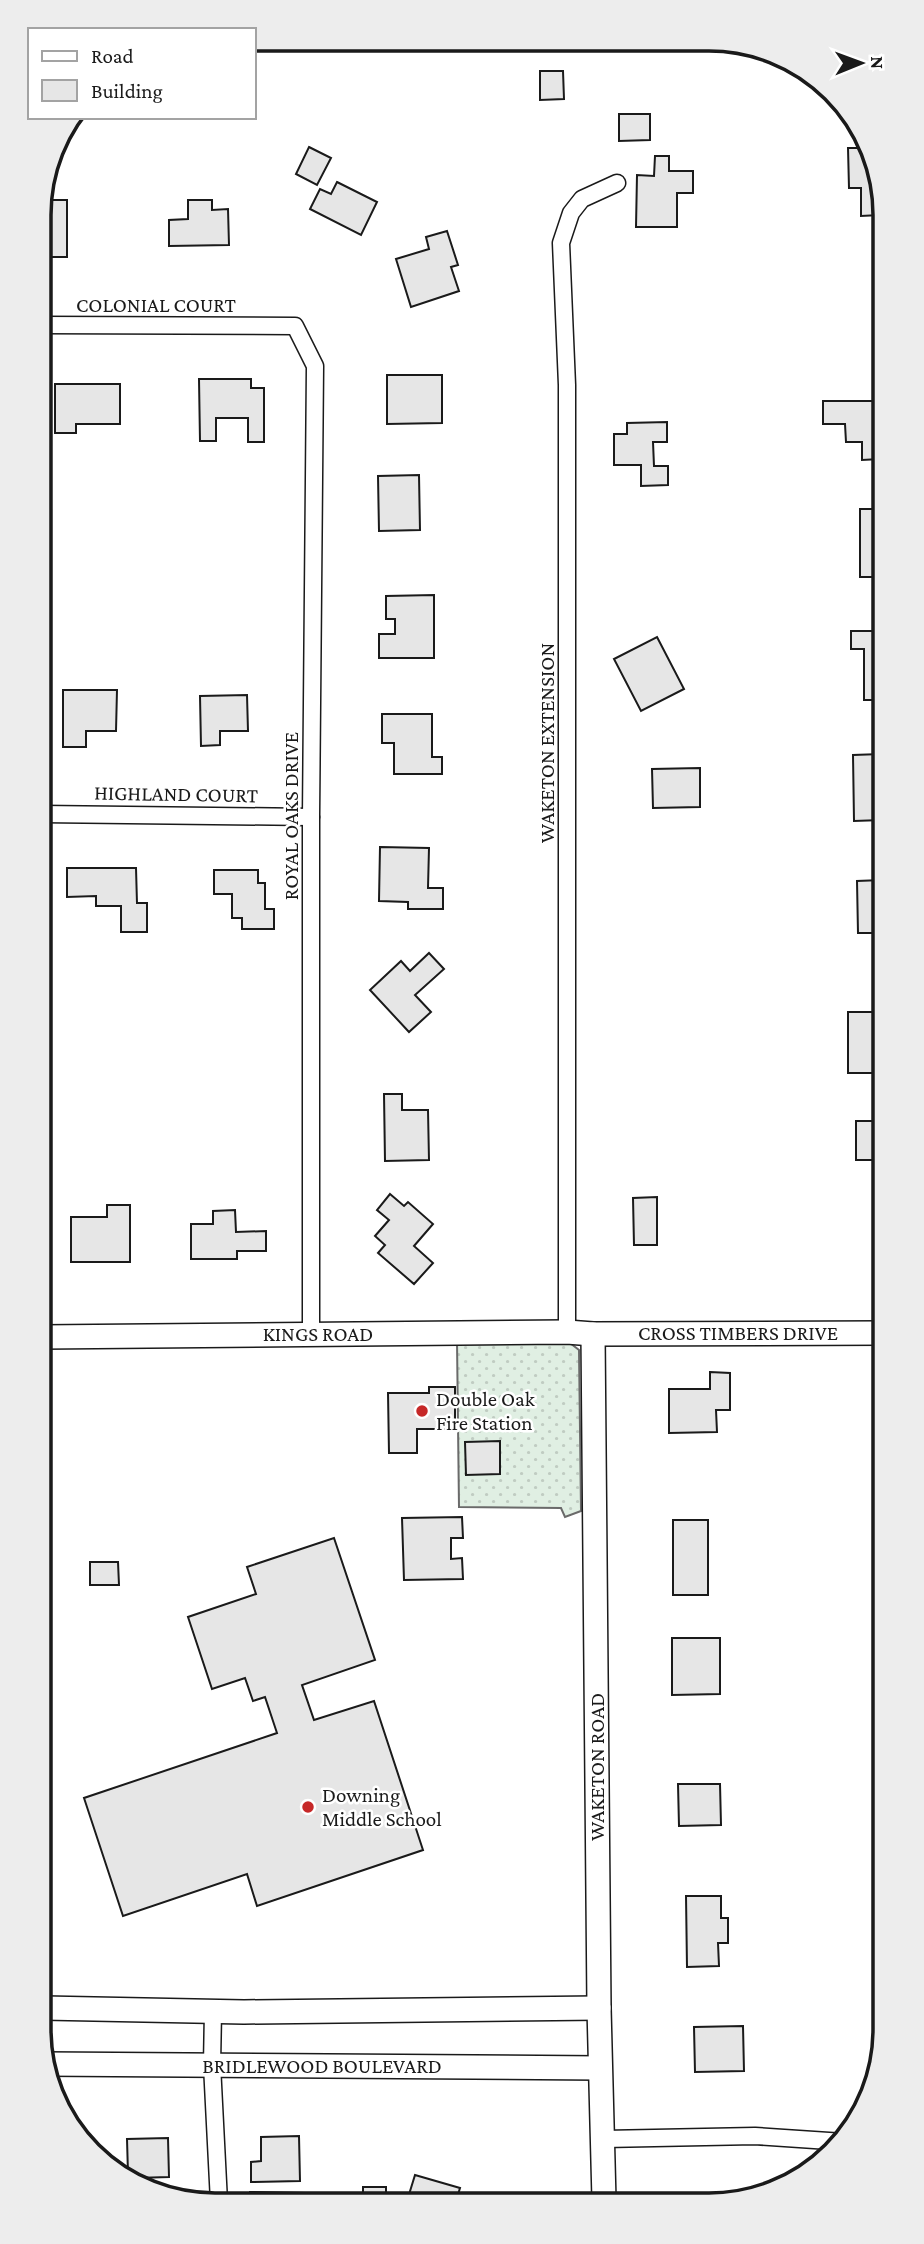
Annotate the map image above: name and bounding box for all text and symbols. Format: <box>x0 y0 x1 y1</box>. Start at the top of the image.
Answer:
legend <box>28 28 256 119</box>
north arrow <box>826 28 896 98</box>
text: Road <box>91 44 134 68</box>
text: N <box>867 56 888 69</box>
text: Building <box>91 79 163 103</box>
street label: COLONIAL COURT <box>76 293 237 317</box>
street label: WAKETON EXTENSION <box>535 643 559 843</box>
street label: ROYAL OAKS DRIVE <box>279 732 303 900</box>
street label: HIGHLAND COURT <box>94 781 259 807</box>
street label: CROSS TIMBERS DRIVE <box>638 1321 838 1345</box>
street label: KINGS ROAD <box>263 1322 373 1346</box>
place label: Double Oak Fire Station <box>436 1387 535 1435</box>
marker: Double Oak Fire Station <box>414 1403 430 1419</box>
street label: WAKETON ROAD <box>585 1693 609 1841</box>
place label: Downing Middle School <box>322 1783 442 1831</box>
marker: Downing Middle School <box>300 1799 316 1815</box>
street label: BRIDLEWOOD BOULEVARD <box>202 2054 442 2078</box>

